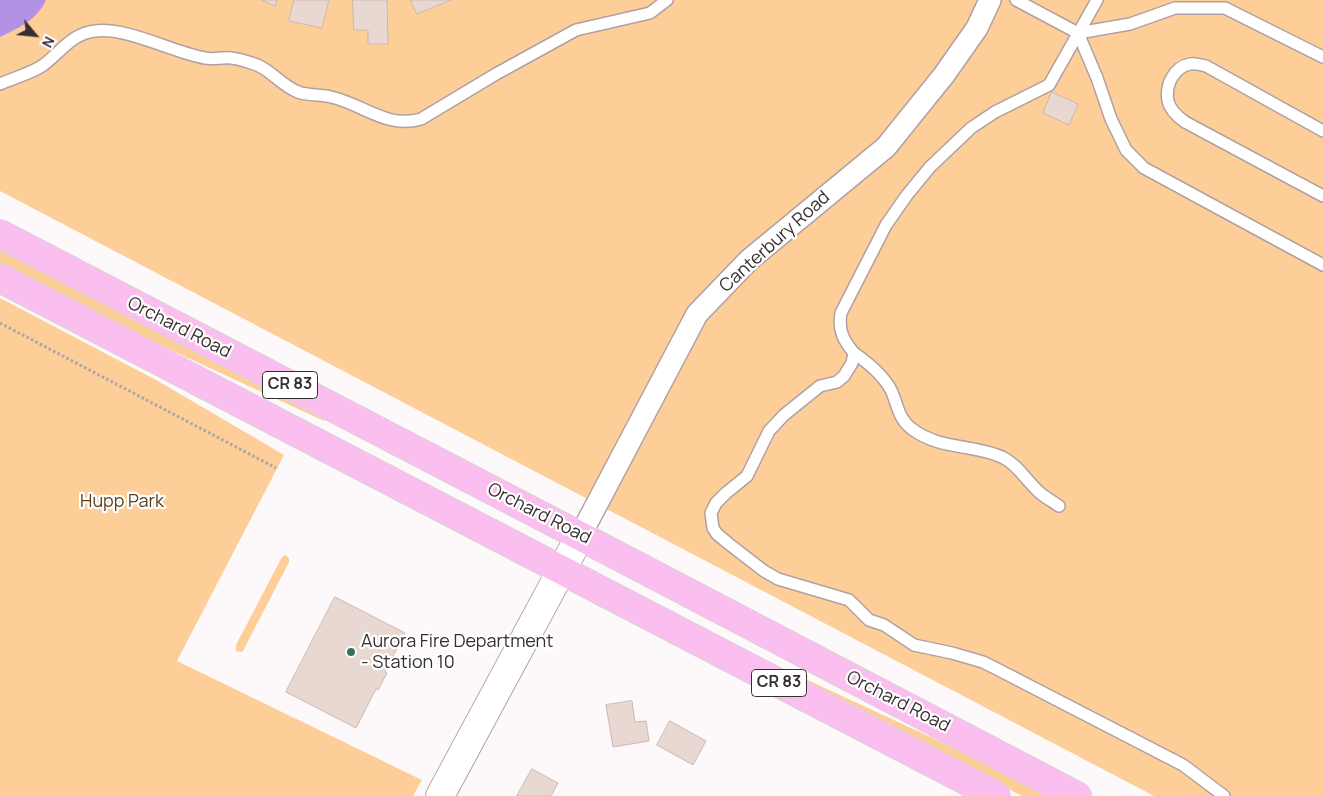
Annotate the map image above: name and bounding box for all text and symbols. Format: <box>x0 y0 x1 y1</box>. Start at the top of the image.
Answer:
north arrow <box>10 10 60 60</box>
text: N <box>38 33 59 51</box>
street label: Canterbury Road <box>715 187 835 297</box>
street label: Orchard Road <box>124 293 234 363</box>
road number: CR 83 <box>262 372 318 398</box>
street label: Orchard Road <box>484 479 594 549</box>
park label: Hupp Park <box>80 491 164 513</box>
place label: Aurora Fire Department - Station 10 <box>361 631 554 674</box>
marker: Aurora Fire Department - Station 10 <box>345 646 357 658</box>
street label: Orchard Road <box>843 667 953 737</box>
road number: CR 83 <box>752 670 806 696</box>

